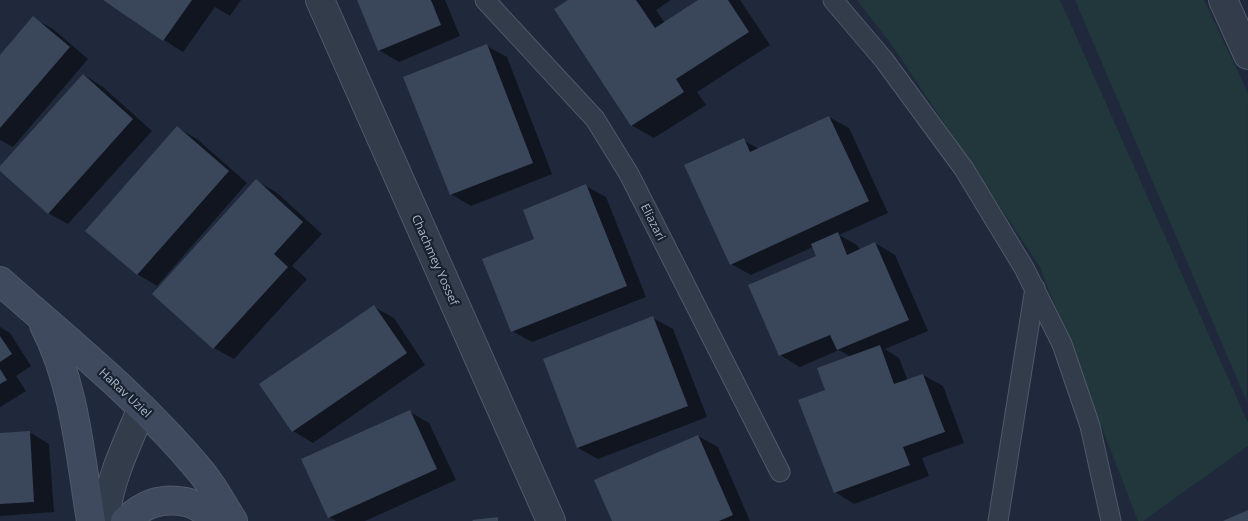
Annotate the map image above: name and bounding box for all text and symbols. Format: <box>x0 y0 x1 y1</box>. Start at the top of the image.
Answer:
street label: Eliazari <box>637 200 670 243</box>
street label: Chachmey Yossef <box>408 212 464 309</box>
street label: HaRav Uziel <box>95 364 155 421</box>

